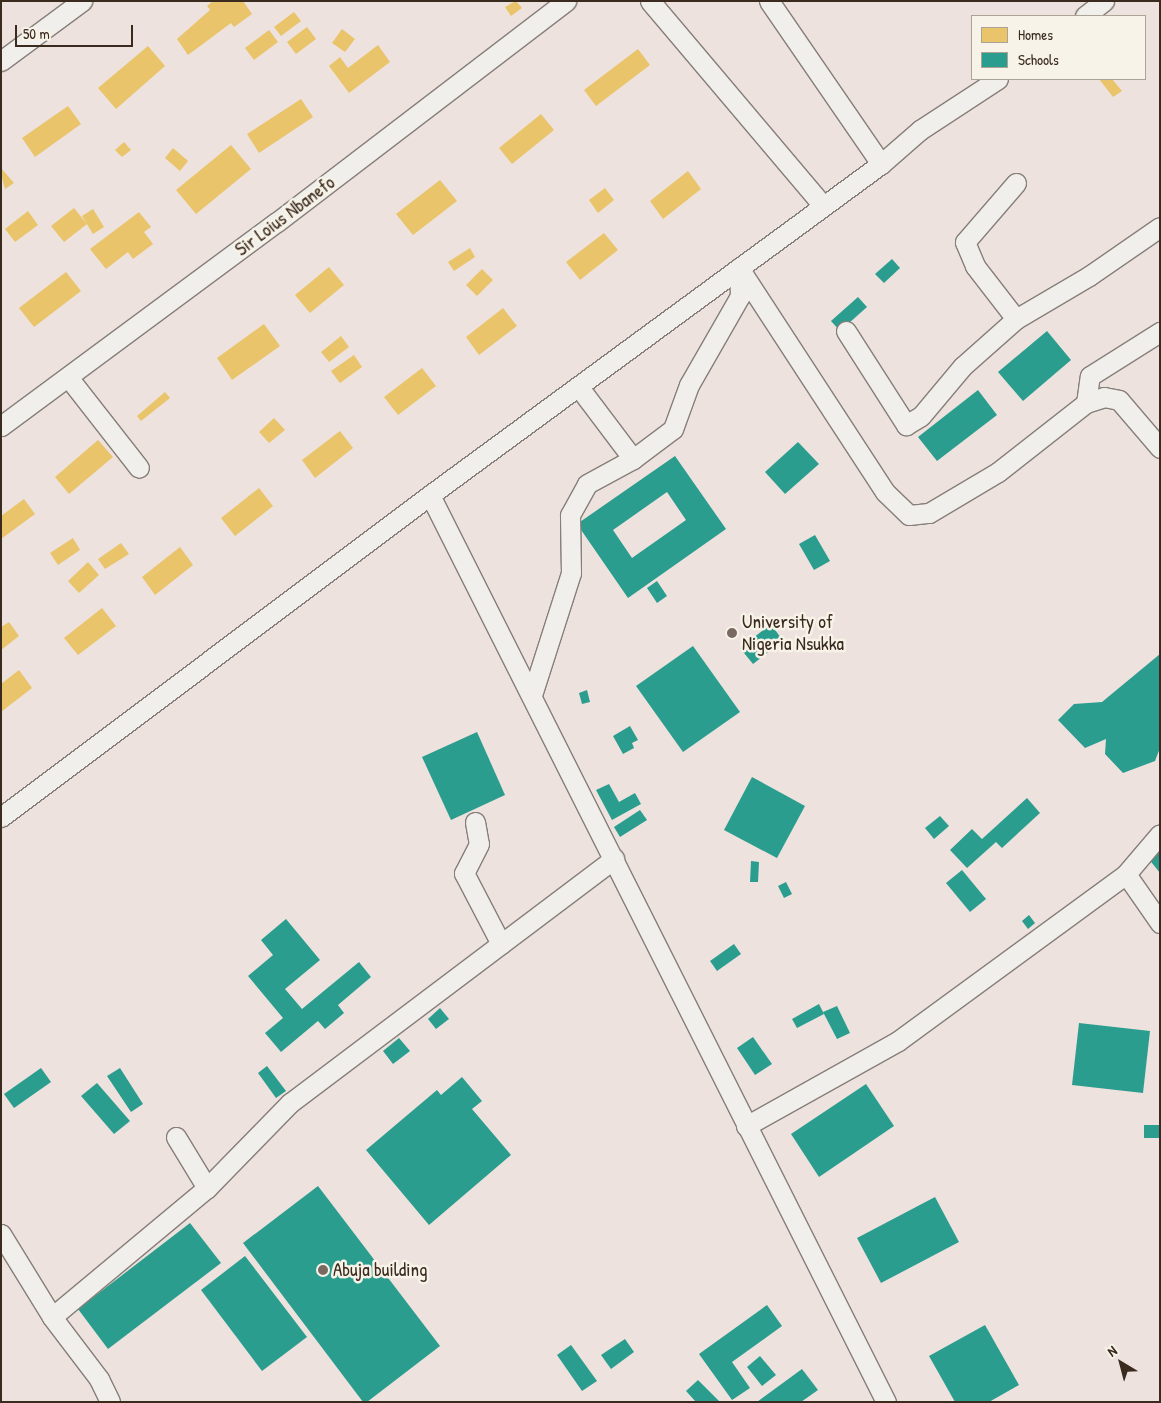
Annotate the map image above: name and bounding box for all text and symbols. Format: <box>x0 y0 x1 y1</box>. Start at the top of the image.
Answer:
scale bar <box>18 15 135 47</box>
legend <box>971 15 1146 80</box>
text: 50 m <box>23 23 50 44</box>
text: Homes <box>1018 24 1053 45</box>
text: Schools <box>1018 49 1059 70</box>
street label: Sir Loius Nbanefo <box>231 171 339 261</box>
place label: University of Nigeria Nsukka <box>742 611 844 655</box>
marker: University of Nigeria Nsukka <box>726 627 738 639</box>
place label: Abuja building <box>333 1259 427 1281</box>
marker: Abuja building <box>317 1264 329 1276</box>
north arrow <box>1096 1338 1146 1388</box>
text: N <box>1103 1341 1120 1360</box>

